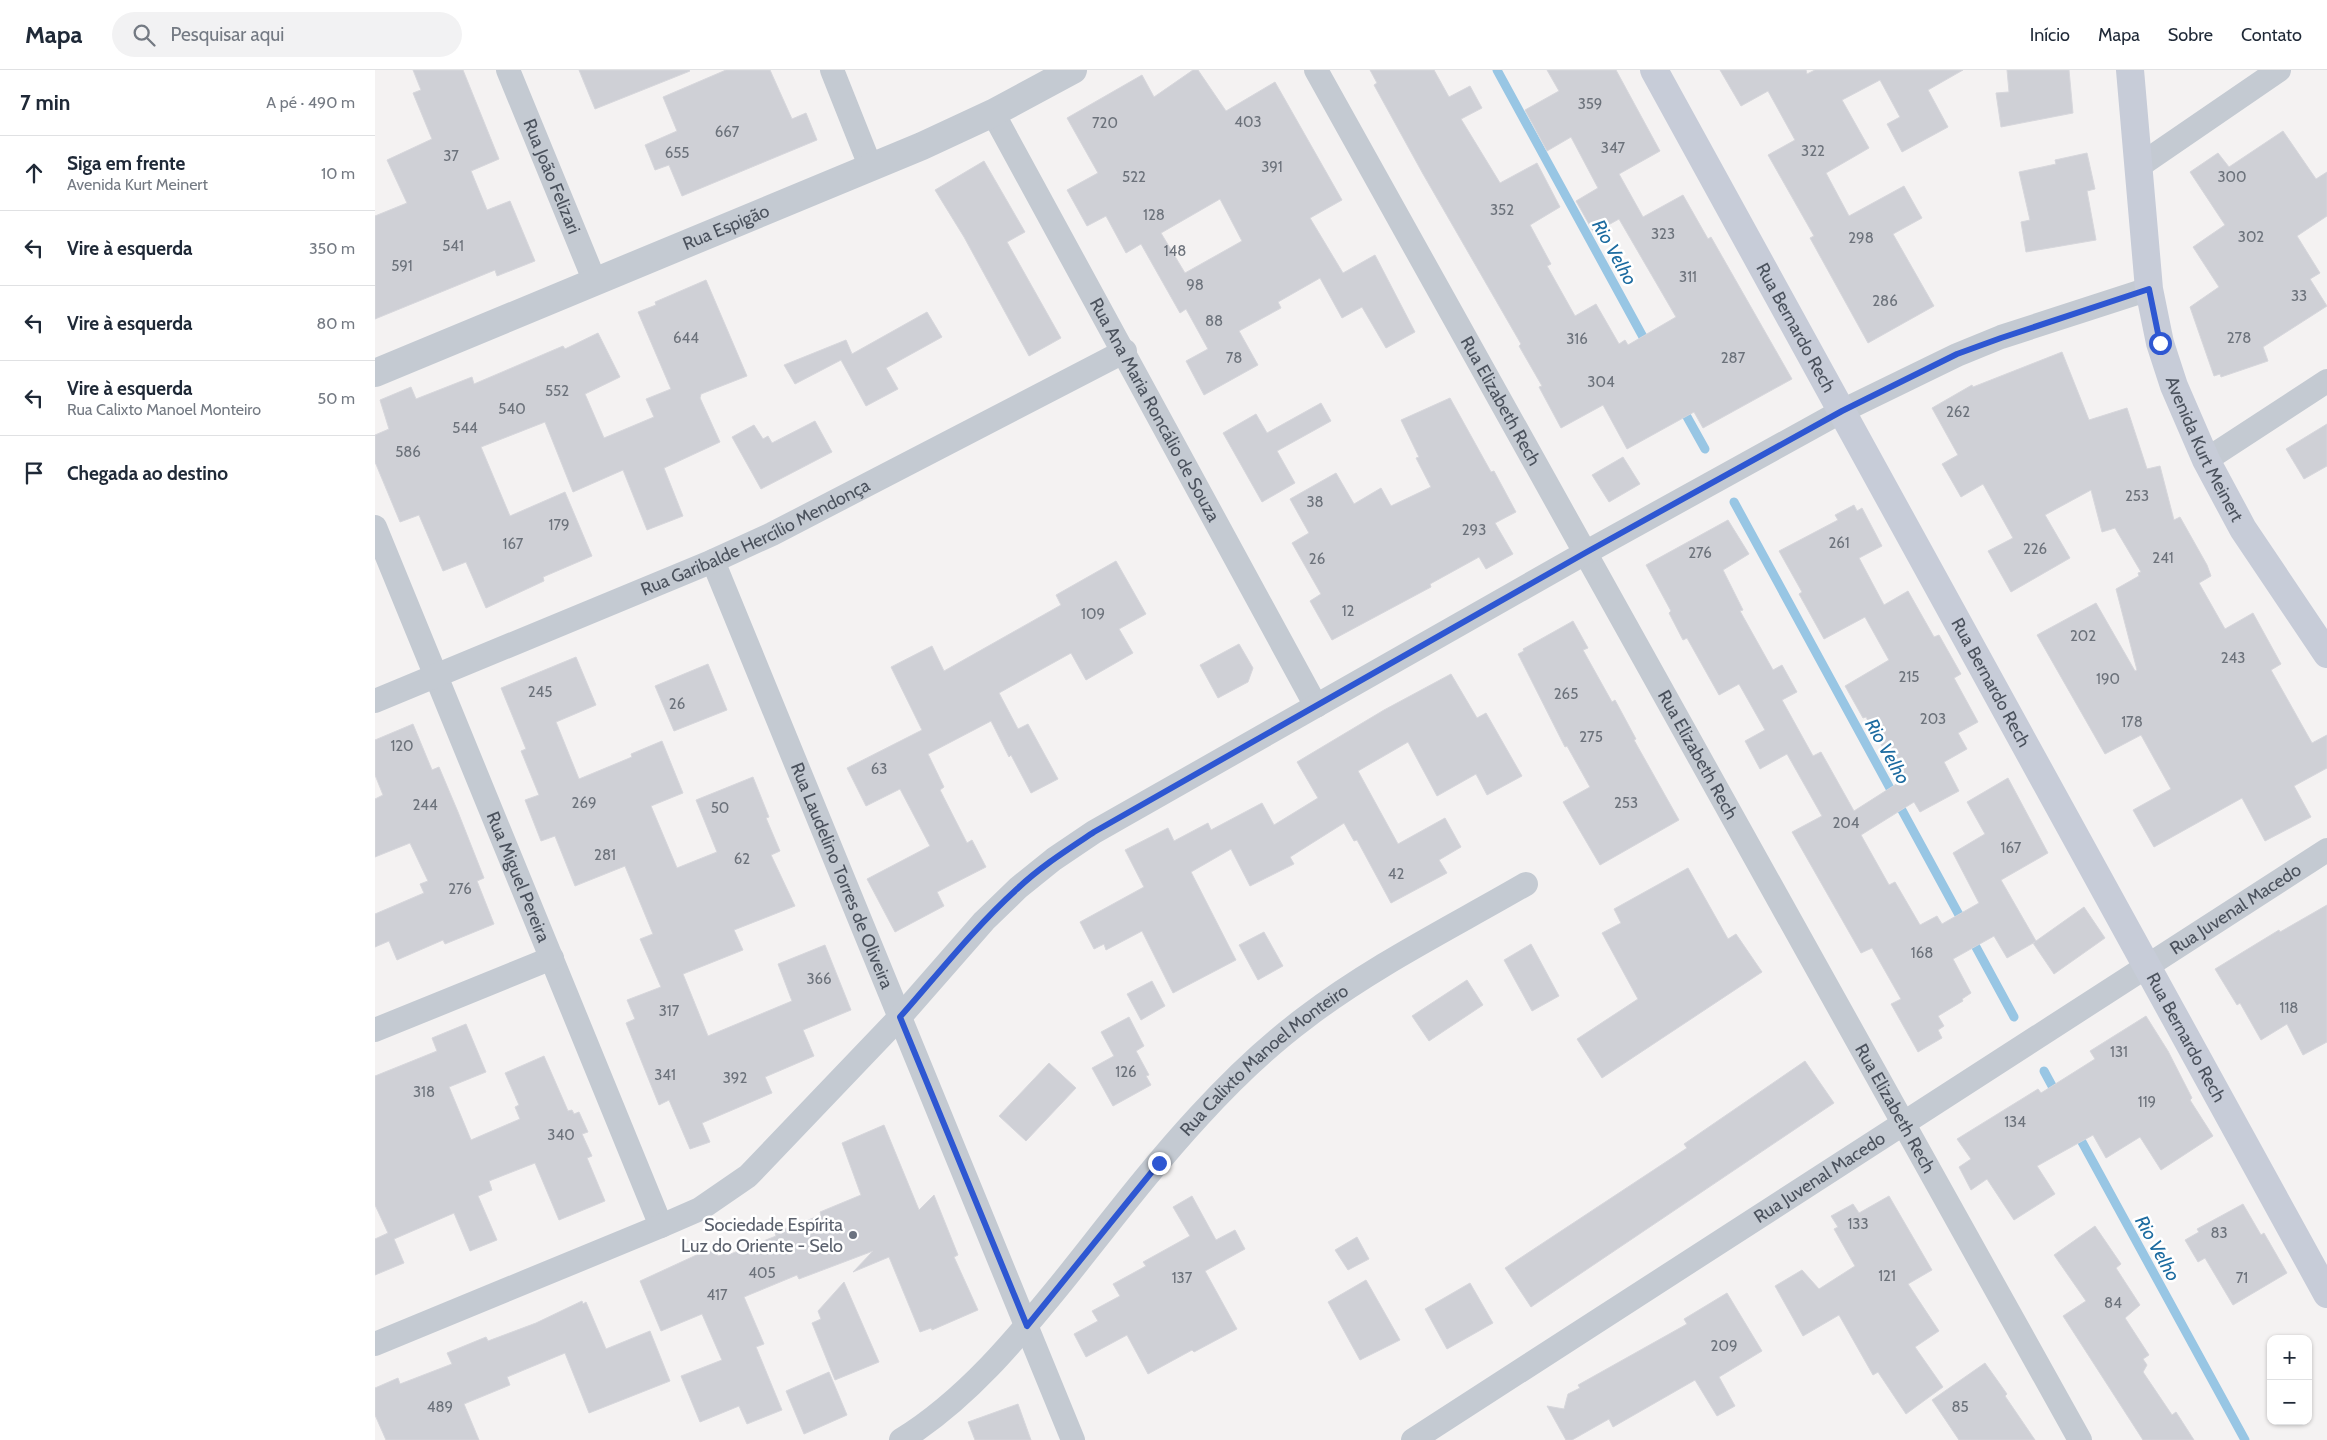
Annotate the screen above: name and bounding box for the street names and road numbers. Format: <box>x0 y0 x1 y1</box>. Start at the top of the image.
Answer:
street label: Rua João Felizari <box>518 116 585 237</box>
street label: Rua Espigão <box>680 200 773 255</box>
street label: Rua Bernardo Rech <box>1751 259 1840 396</box>
street label: Rua Ana Maria Roncálio de Souza <box>1085 294 1225 526</box>
street label: Rua Elizabeth Rech <box>1456 332 1545 470</box>
street label: Avenida Kurt Meinert <box>2161 374 2248 526</box>
street label: Rua Garibalde Hercílio Mendonça <box>637 474 874 601</box>
street label: Rua Bernardo Rech <box>1946 614 2035 751</box>
street label: Rua Elizabeth Rech <box>1653 686 1743 823</box>
street label: Rua Laudelino Torres de Oliveira <box>786 759 898 992</box>
street label: Rua Miguel Pereira <box>482 808 555 946</box>
street label: Rua Juvenal Macedo <box>2166 859 2305 959</box>
street label: Rua Bernardo Rech <box>2142 969 2230 1106</box>
street label: Rua Calixto Manoel Monteiro <box>1175 979 1352 1141</box>
street label: Rua Elizabeth Rech <box>1850 1040 1940 1177</box>
street label: Rua Juvenal Macedo <box>1750 1127 1889 1228</box>

